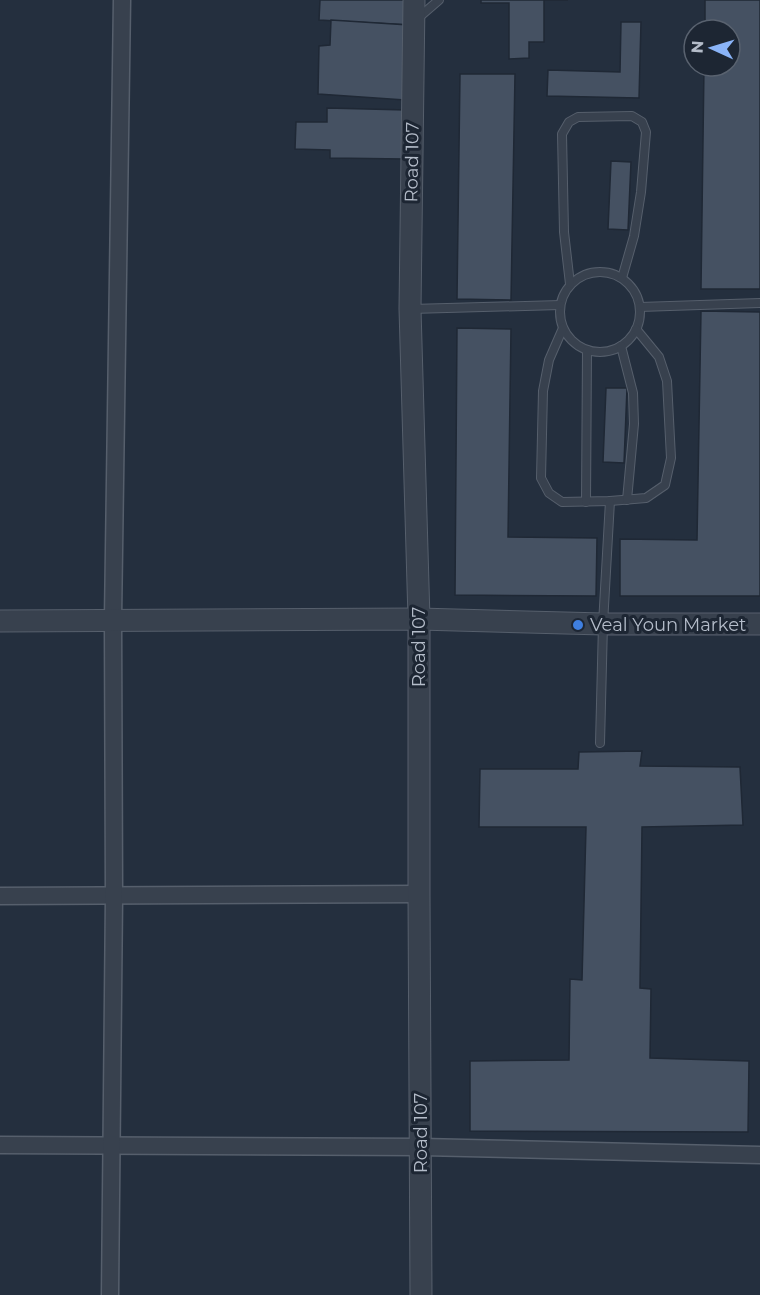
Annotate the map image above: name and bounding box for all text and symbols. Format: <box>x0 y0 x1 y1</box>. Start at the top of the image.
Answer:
north arrow <box>682 18 742 78</box>
text: N <box>688 40 707 54</box>
street label: Road 107 <box>400 121 424 203</box>
street label: Road 107 <box>408 607 430 687</box>
place label: Veal Youn Market <box>590 614 746 636</box>
marker: Veal Youn Market <box>571 618 585 632</box>
street label: Road 107 <box>410 1093 432 1173</box>

